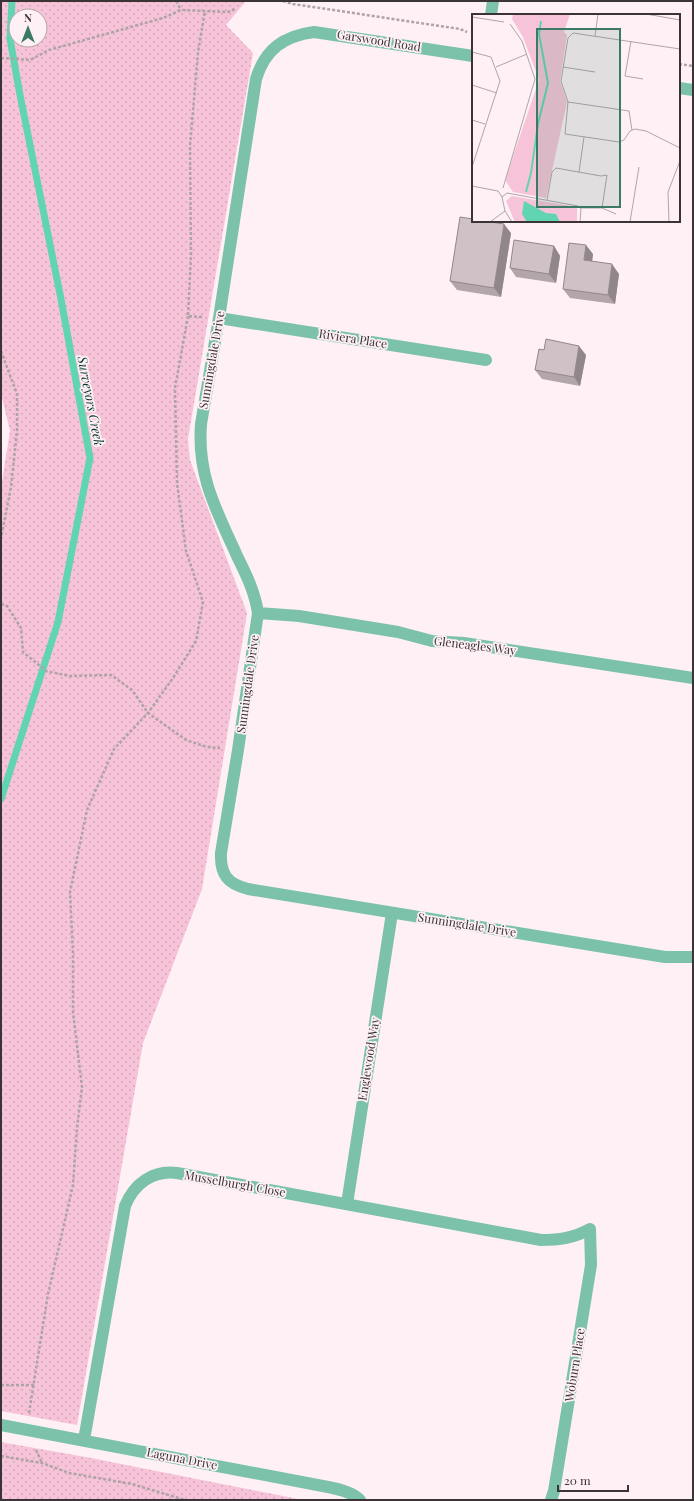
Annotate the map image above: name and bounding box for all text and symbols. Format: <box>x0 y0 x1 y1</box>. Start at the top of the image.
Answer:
north arrow <box>8 8 48 48</box>
text: N <box>24 10 32 25</box>
inset map <box>472 14 680 222</box>
street label: Garswood Road <box>336 25 422 55</box>
street label: Sunningdale Drive <box>195 310 228 410</box>
street label: Riviera Place <box>318 325 389 351</box>
water label: Surveyors Creek <box>74 354 109 447</box>
street label: Gleneagles Way <box>433 632 517 658</box>
street label: Sunningdale Drive <box>232 634 262 734</box>
street label: Sunningdale Drive <box>417 908 517 940</box>
street label: Englewood Way <box>354 1016 382 1102</box>
street label: Musselburgh Close <box>183 1166 287 1200</box>
street label: Woburn Place <box>560 1327 588 1404</box>
street label: Laguna Drive <box>145 1443 219 1473</box>
scale bar <box>558 1467 628 1493</box>
text: 20 m <box>564 1472 591 1488</box>

